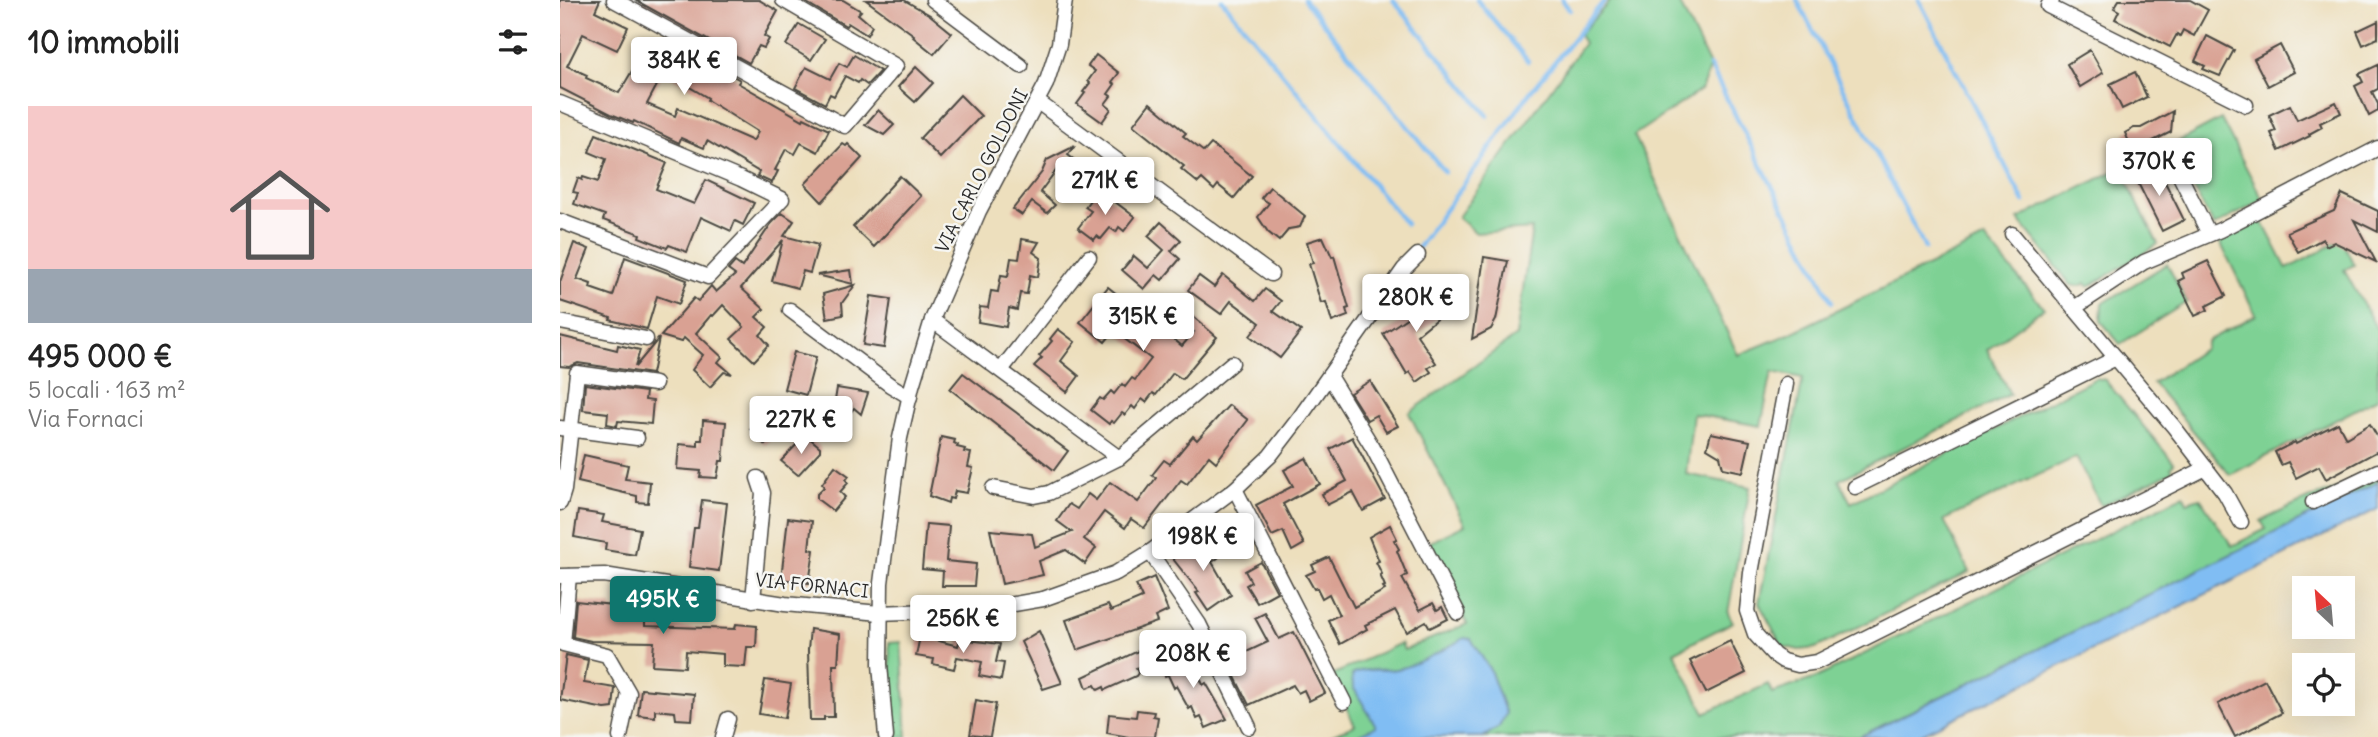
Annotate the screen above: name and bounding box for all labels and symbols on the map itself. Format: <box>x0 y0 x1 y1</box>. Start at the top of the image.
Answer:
pin: 384K € <box>627 38 741 97</box>
street label: VIA CARLO GOLDONI <box>930 85 1033 257</box>
pin: 370K € <box>2102 138 2216 198</box>
pin: 271K € <box>1048 158 1162 217</box>
pin: 280K € <box>1359 274 1473 334</box>
pin: 315K € <box>1086 294 1200 353</box>
pin: 227K € <box>744 396 858 456</box>
pin: 198K € <box>1146 514 1260 573</box>
street label: VIA FORNACI <box>754 568 870 603</box>
pin: 495K € <box>606 576 720 636</box>
north arrow <box>2292 576 2356 639</box>
pin: 256K € <box>906 596 1020 655</box>
pin: 208K € <box>1136 630 1250 690</box>

